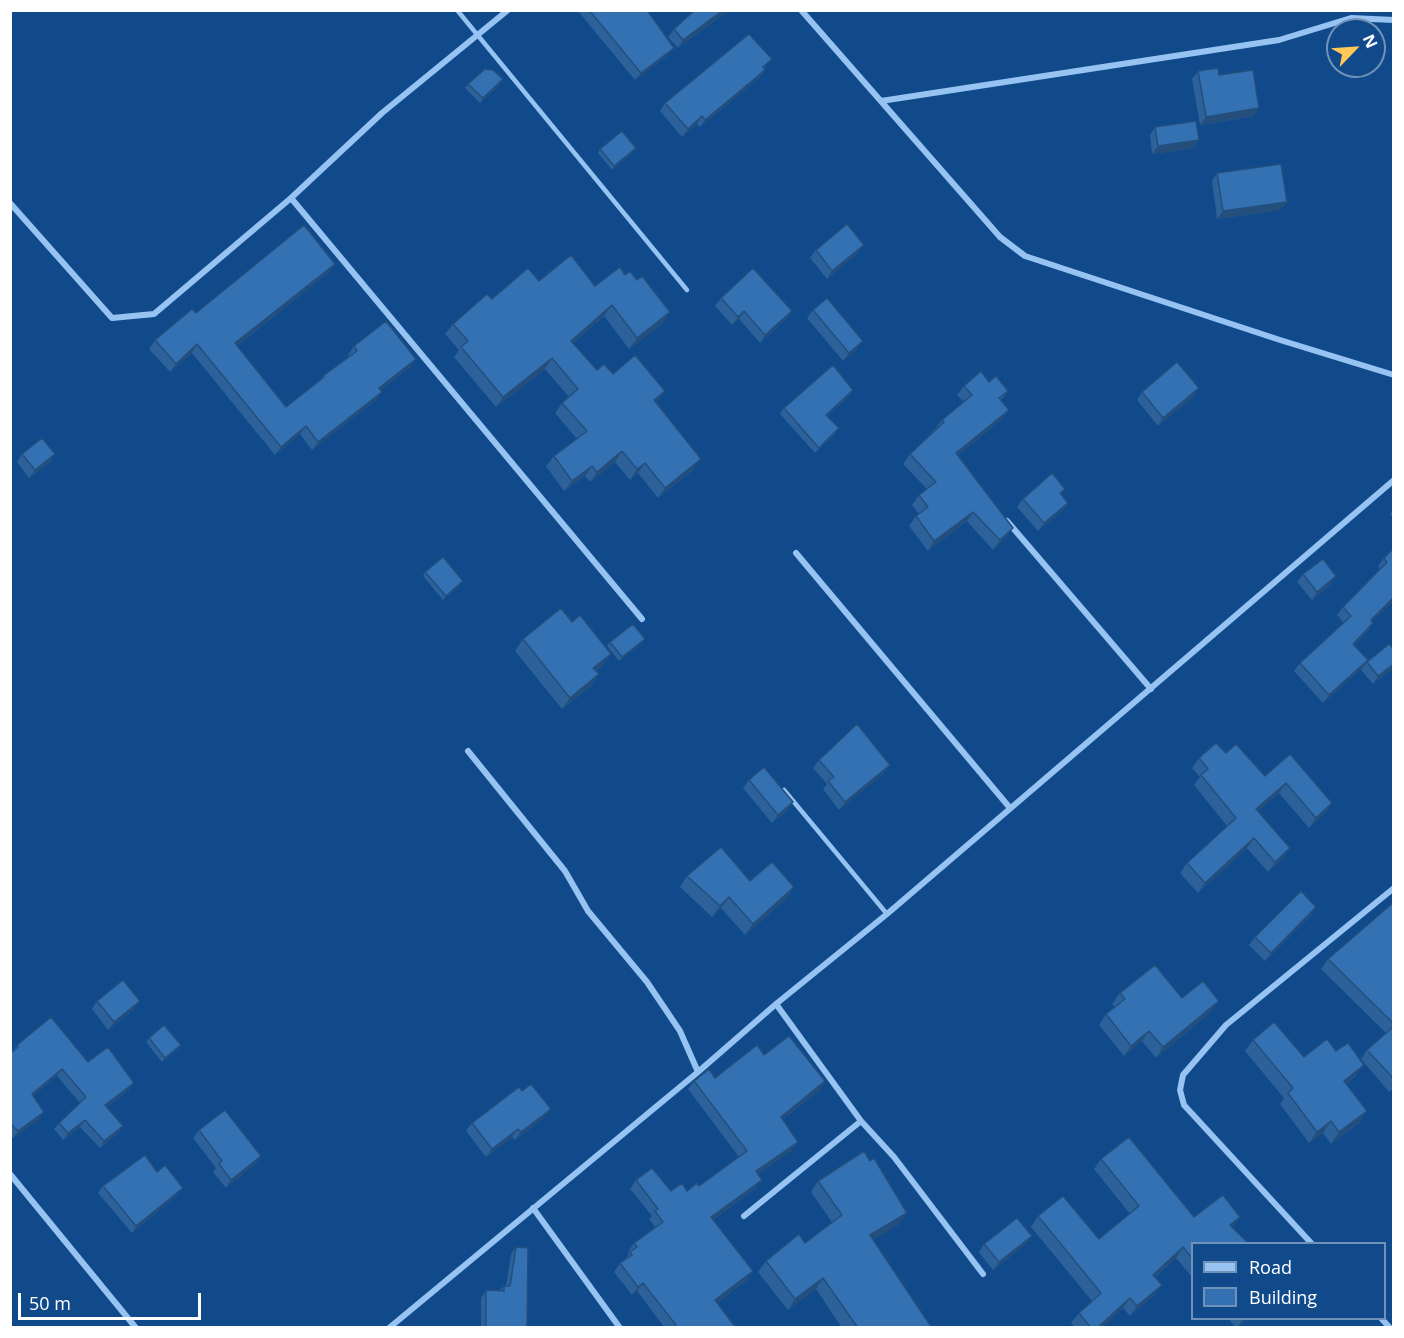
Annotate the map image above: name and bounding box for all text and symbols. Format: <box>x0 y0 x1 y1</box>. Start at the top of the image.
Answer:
north arrow <box>1326 18 1386 78</box>
text: N <box>1358 31 1383 52</box>
legend <box>1191 1242 1386 1320</box>
text: Road <box>1249 1255 1292 1279</box>
scale bar <box>21 1281 204 1319</box>
text: Building <box>1249 1285 1317 1309</box>
text: 50 m <box>29 1291 71 1315</box>

